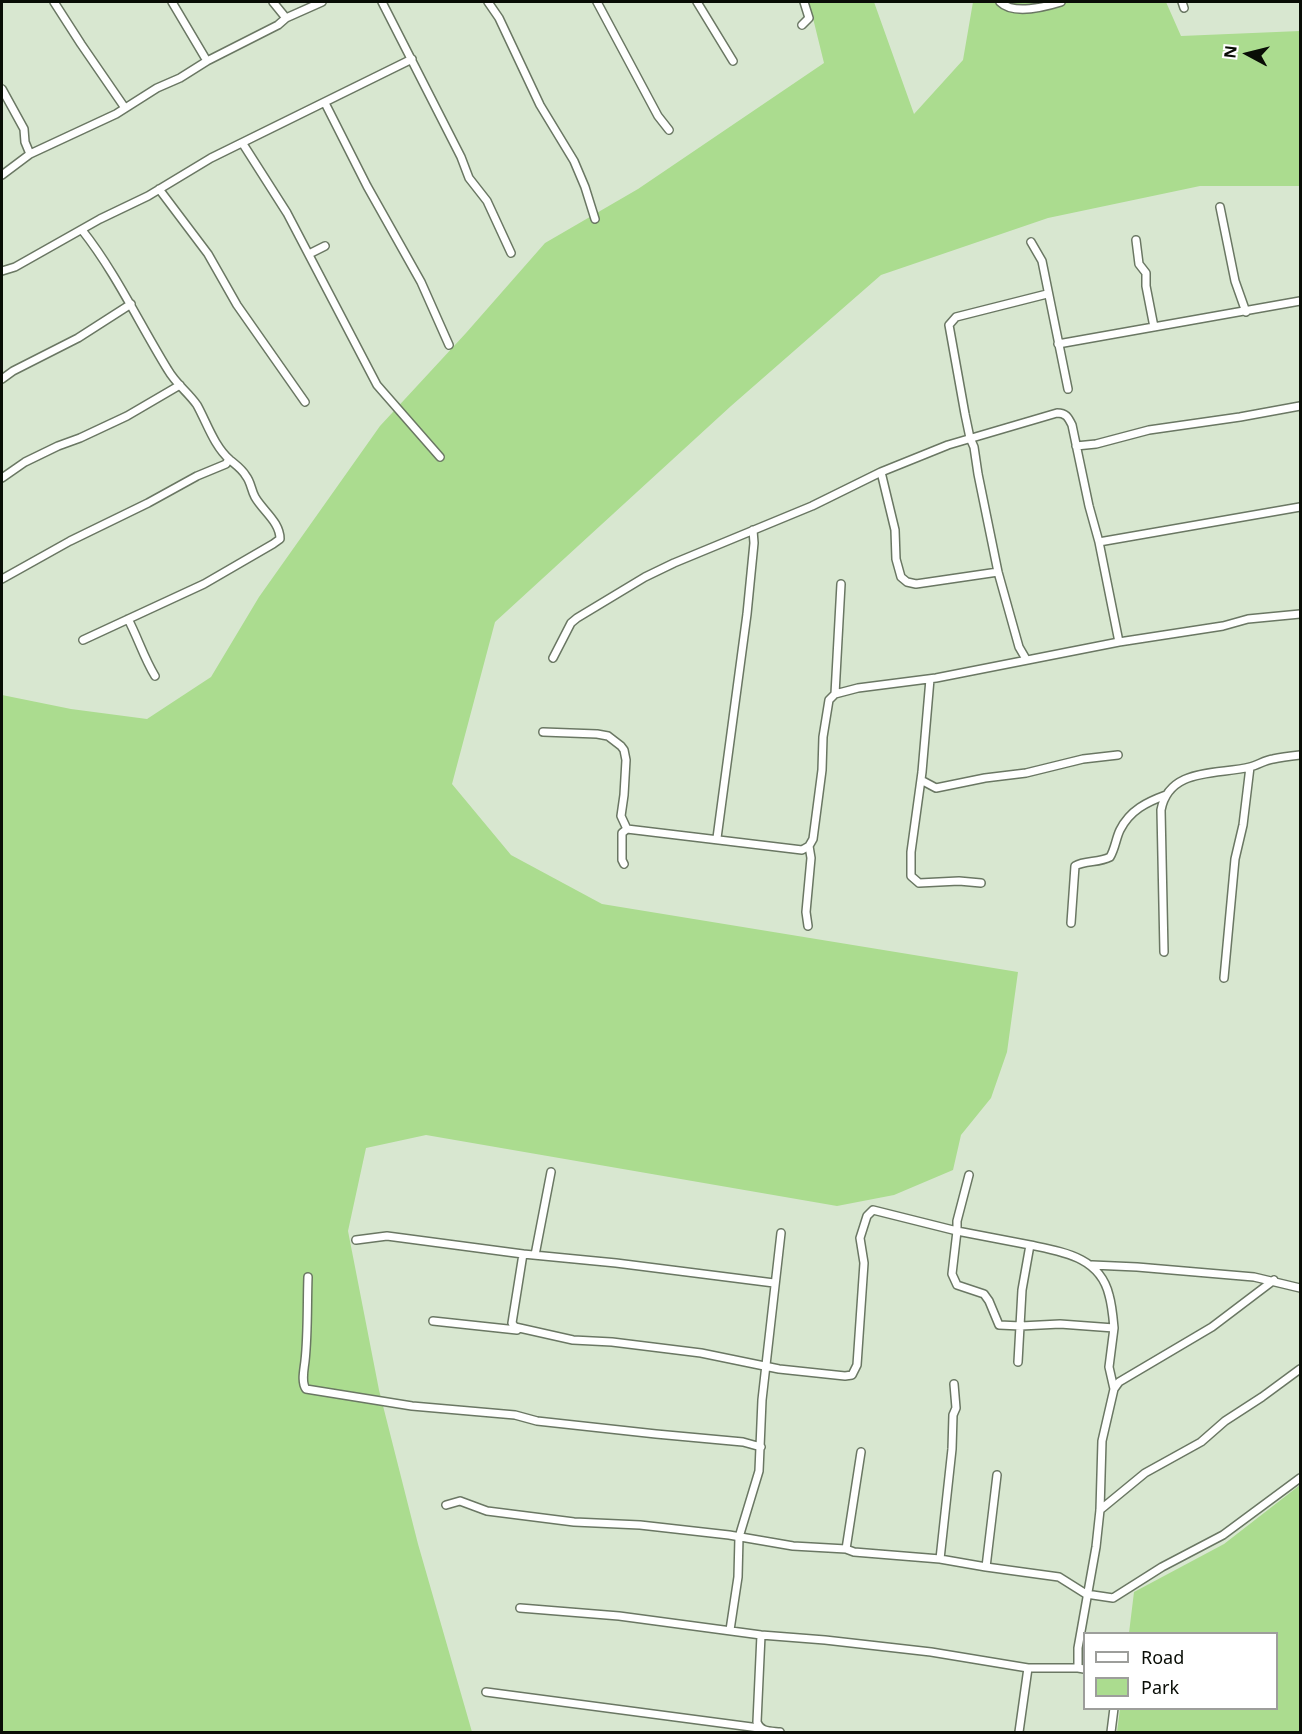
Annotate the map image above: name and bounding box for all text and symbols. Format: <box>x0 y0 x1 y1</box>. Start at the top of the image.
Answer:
north arrow <box>1218 24 1278 84</box>
text: N <box>1218 44 1242 60</box>
legend <box>1083 1632 1278 1710</box>
text: Road <box>1141 1645 1184 1669</box>
text: Park <box>1141 1675 1179 1699</box>

